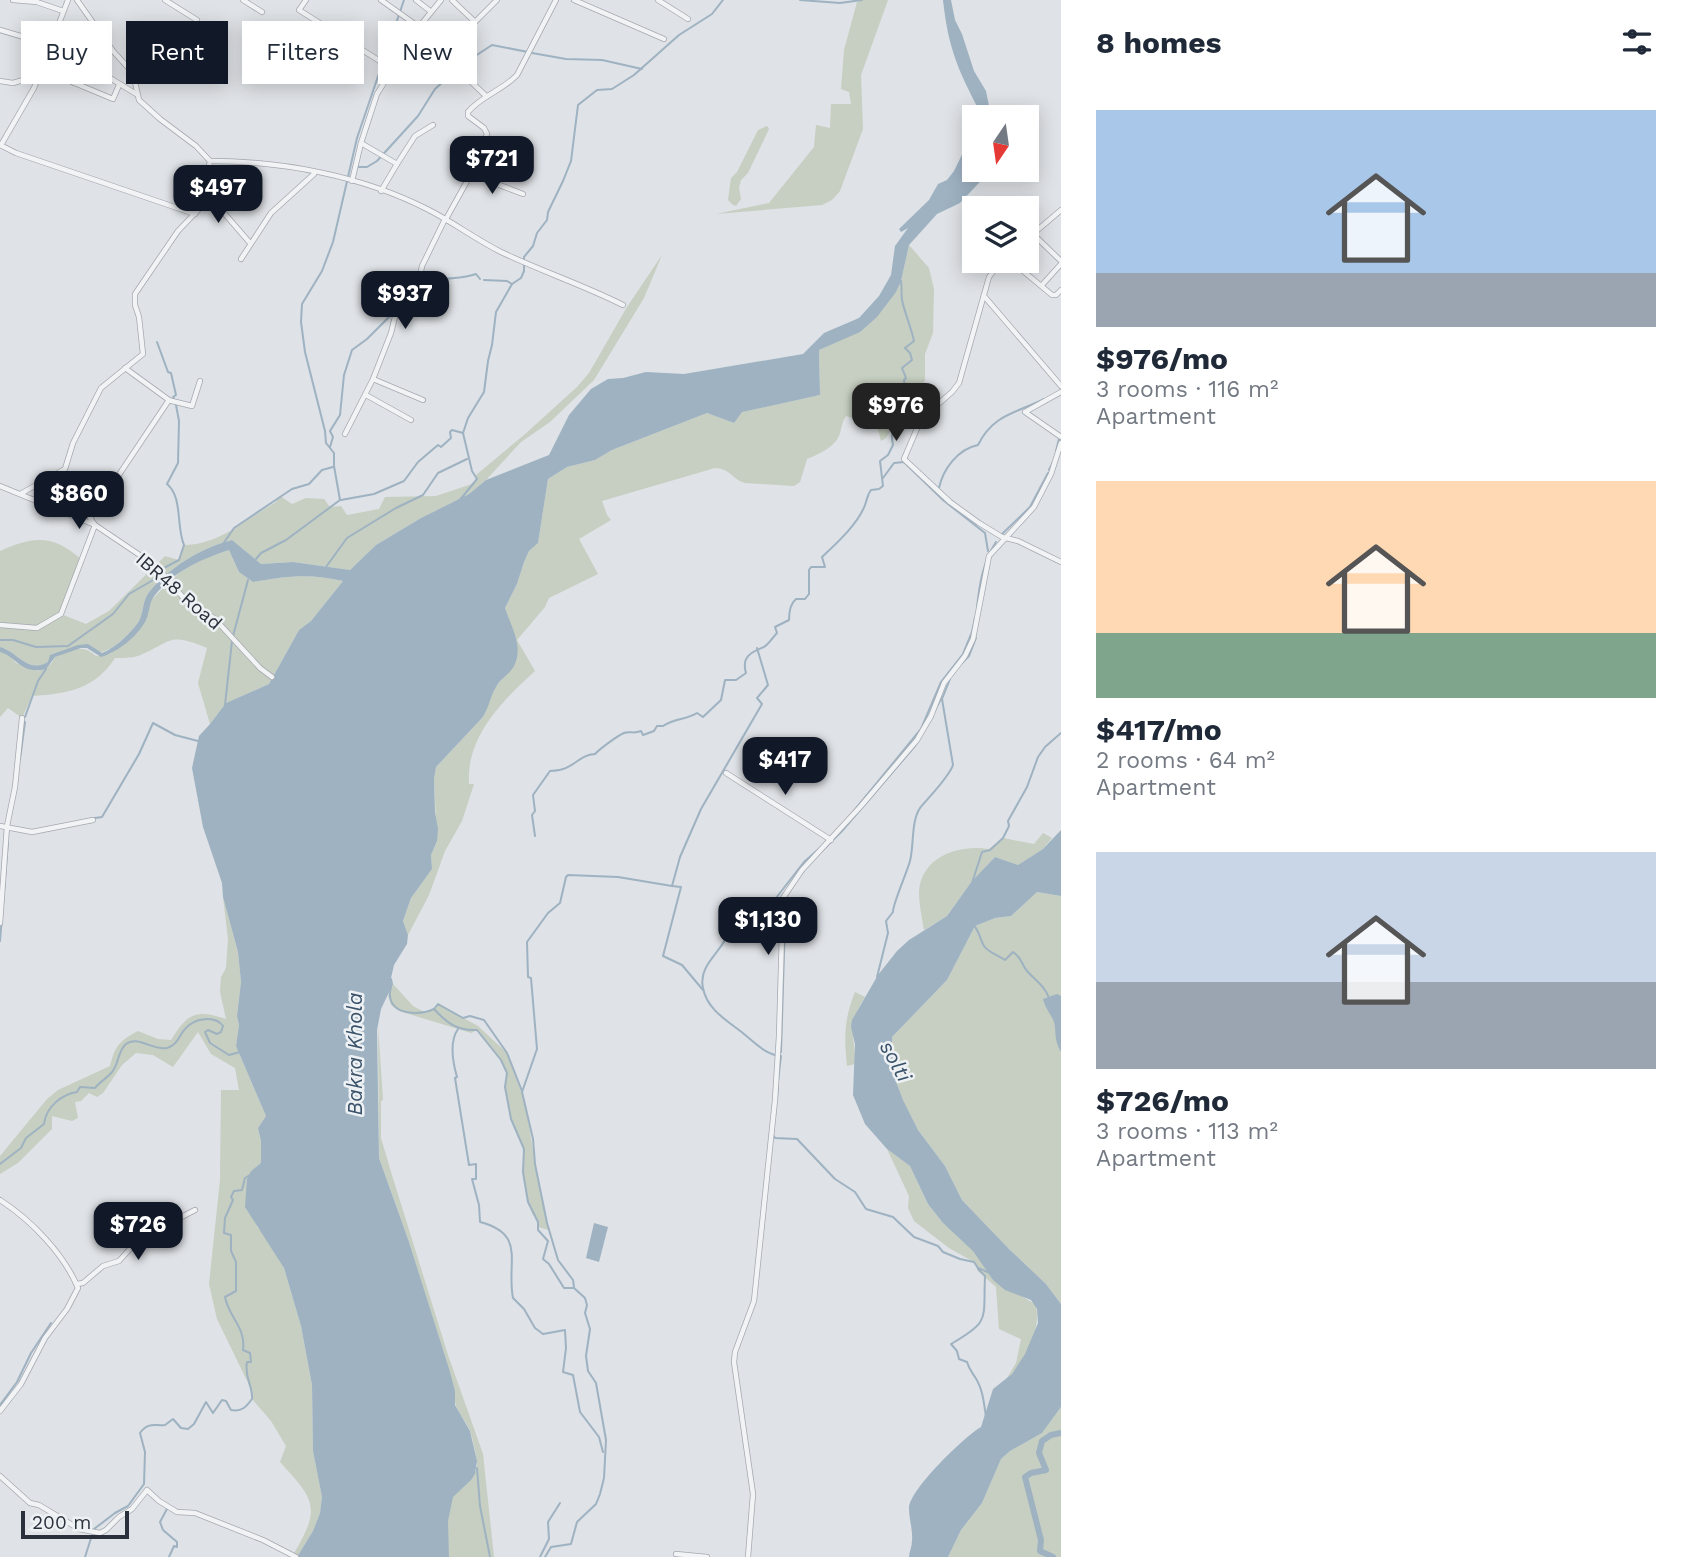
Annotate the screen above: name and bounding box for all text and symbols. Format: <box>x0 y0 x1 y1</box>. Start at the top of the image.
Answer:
chip: Buy <box>21 21 112 84</box>
chip: Rent <box>126 21 228 84</box>
chip: Filters <box>242 21 364 84</box>
chip: New <box>378 21 477 84</box>
icon: filters <box>1618 23 1656 61</box>
text: 8 homes <box>1096 25 1222 60</box>
north arrow <box>962 105 1040 182</box>
map controls <box>962 105 1039 273</box>
pin: $721 <box>451 136 533 196</box>
text: $721 <box>466 145 518 172</box>
icon: home <box>1313 155 1439 281</box>
pin: $497 <box>177 166 259 225</box>
text: $497 <box>189 174 247 201</box>
button: layers <box>962 196 1039 273</box>
pin: $937 <box>364 272 446 331</box>
text: $937 <box>377 280 433 307</box>
text: $976/mo <box>1096 341 1228 376</box>
text: 3 rooms · 116 m² <box>1096 376 1278 403</box>
pin: $976 <box>855 384 937 443</box>
text: $976 <box>868 392 924 419</box>
text: Apartment <box>1096 403 1216 430</box>
pin: $860 <box>38 472 120 531</box>
text: $860 <box>50 480 108 507</box>
icon: home <box>1313 526 1439 652</box>
street label: IBR48 Road <box>131 547 227 635</box>
text: $417/mo <box>1096 712 1222 747</box>
pin: $417 <box>744 738 826 797</box>
text: $417 <box>759 746 811 773</box>
text: 2 rooms · 64 m² <box>1096 747 1275 774</box>
text: Apartment <box>1096 774 1216 801</box>
icon: home <box>1313 897 1439 1023</box>
pin: $1,130 <box>711 898 825 957</box>
text: $1,130 <box>734 906 802 933</box>
water label: Bakra Khola <box>342 992 367 1116</box>
water label: solti <box>875 1036 918 1086</box>
text: $726/mo <box>1096 1083 1229 1118</box>
text: 3 rooms · 113 m² <box>1096 1118 1278 1145</box>
text: Apartment <box>1096 1145 1216 1172</box>
pin: $726 <box>97 1202 179 1262</box>
text: $726 <box>110 1211 166 1238</box>
scale bar <box>21 1508 130 1540</box>
text: 200 m <box>32 1511 91 1534</box>

